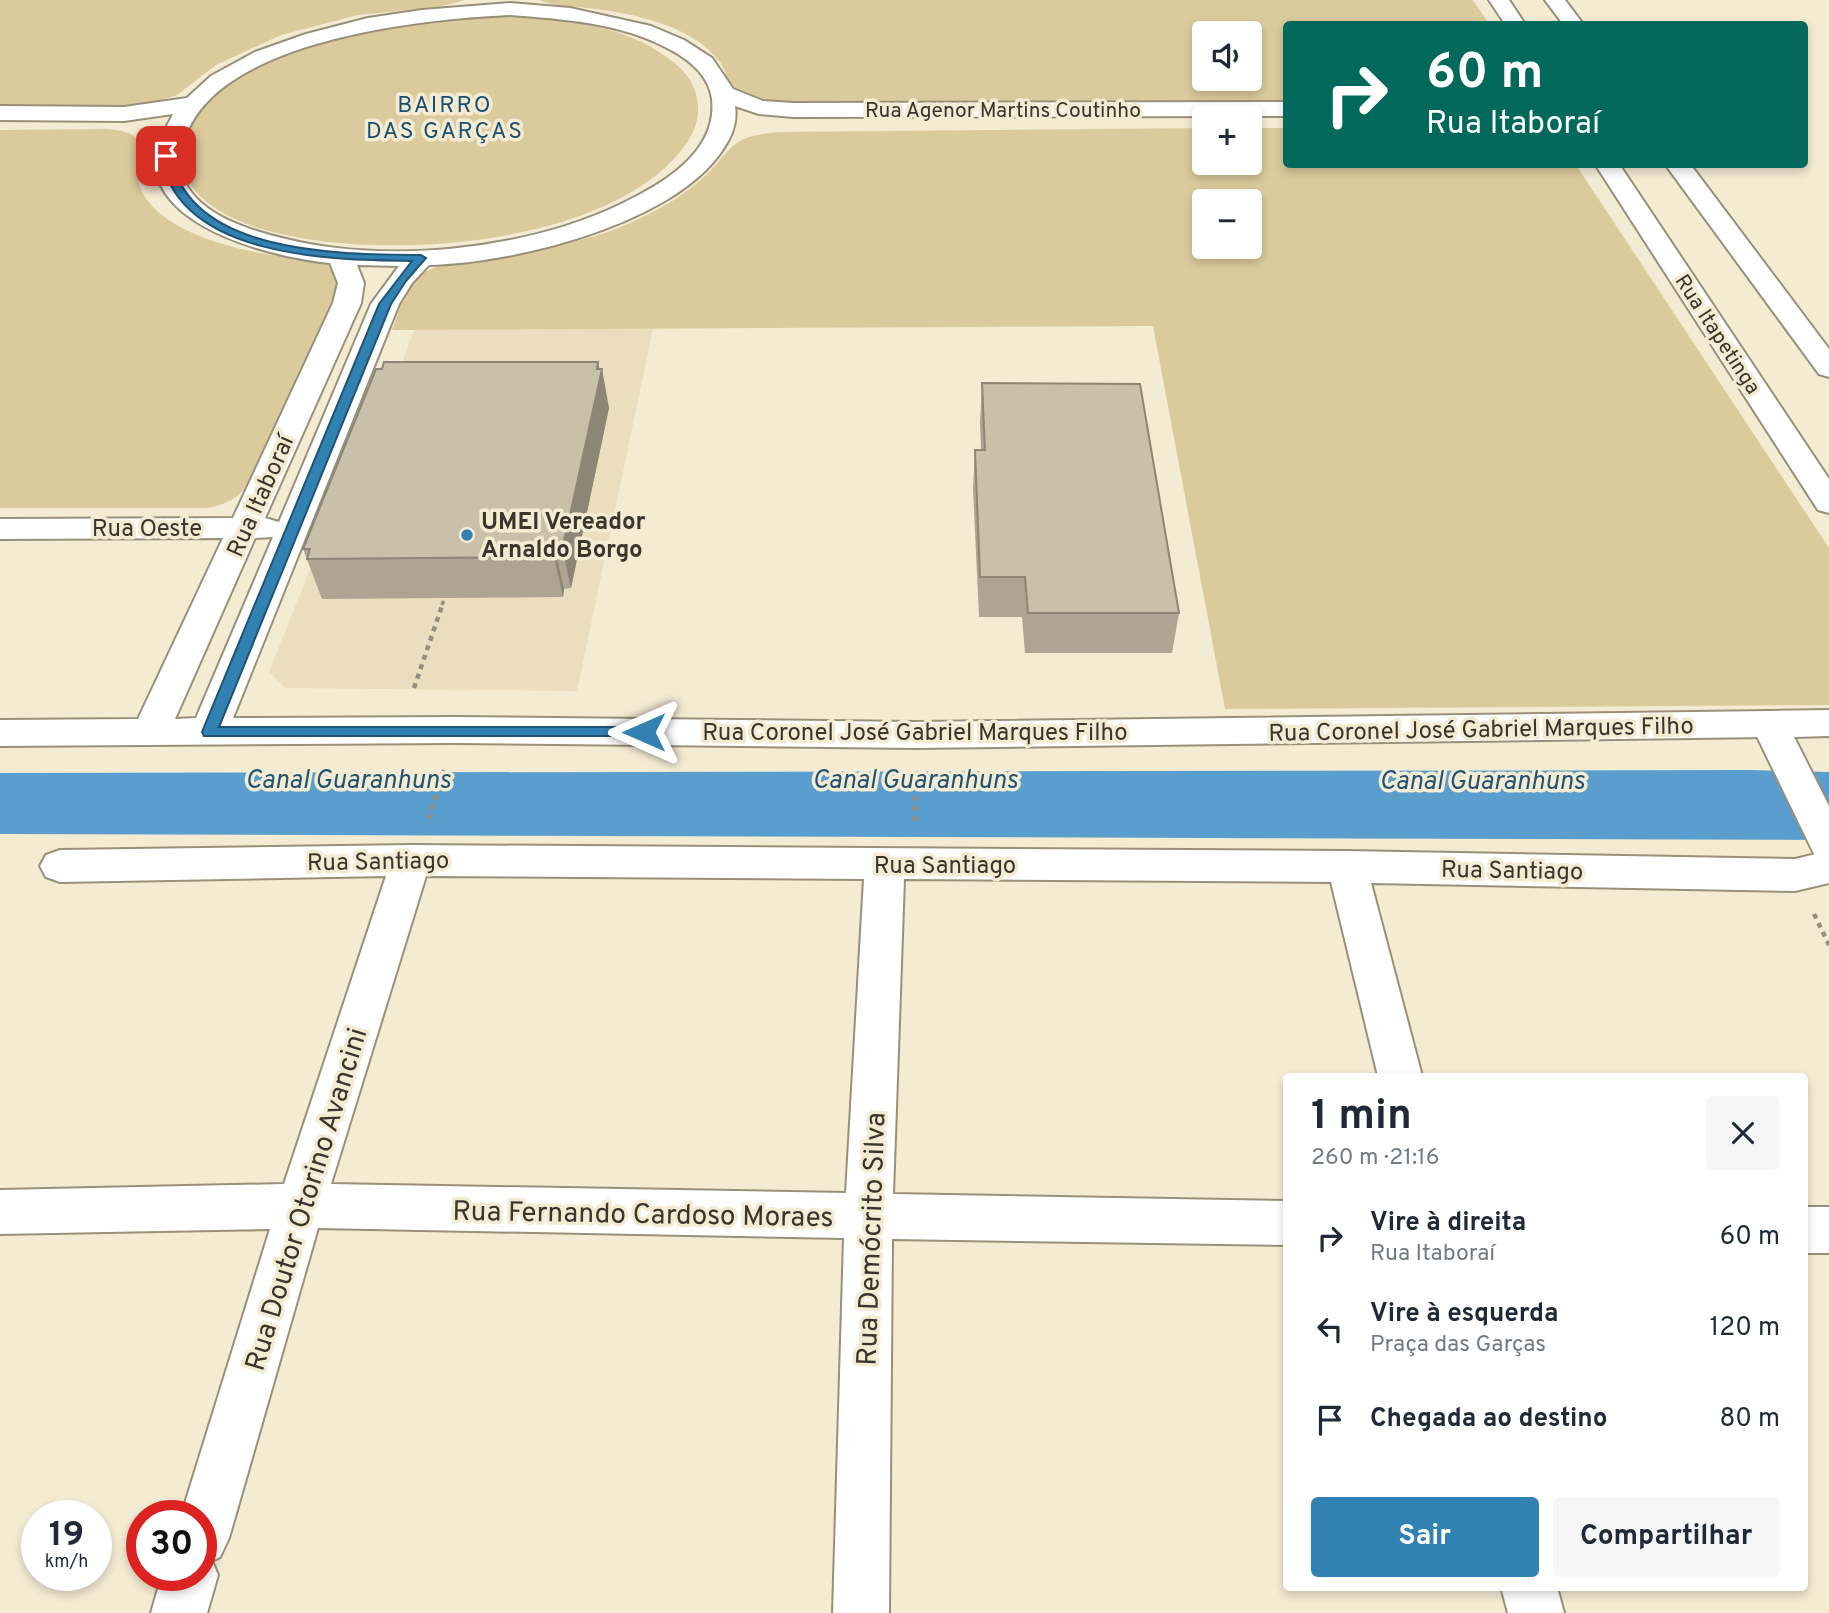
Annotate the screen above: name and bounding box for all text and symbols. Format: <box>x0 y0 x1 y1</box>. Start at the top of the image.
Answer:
map controls <box>1192 21 1262 259</box>
button: sound <box>1192 21 1262 91</box>
text: 60 m <box>1426 44 1544 106</box>
icon: right <box>1311 49 1402 140</box>
district label: BAIRRO DAS GARÇAS <box>366 92 524 147</box>
street label: Rua Agenor Martins Coutinho <box>865 98 1141 125</box>
button: + <box>1192 105 1262 175</box>
text: Rua Itaboraí <box>1426 105 1600 145</box>
pin <box>136 126 196 186</box>
icon: arrive <box>147 137 185 175</box>
button: − <box>1192 189 1262 259</box>
street label: Rua Itapetinga <box>1668 270 1766 400</box>
street label: Rua Itaboraí <box>222 429 303 563</box>
place label: UMEI Vereador Arnaldo Borgo <box>481 508 645 566</box>
street label: Rua Oeste <box>92 515 202 545</box>
marker: UMEI Vereador Arnaldo Borgo <box>459 527 475 543</box>
position arrow <box>607 695 681 769</box>
street label: Rua Coronel José Gabriel Marques Filho <box>1268 712 1694 750</box>
street label: Rua Coronel José Gabriel Marques Filho <box>702 719 1128 749</box>
water label: Canal Guaranhuns <box>245 765 452 798</box>
water label: Canal Guaranhuns <box>812 765 1019 798</box>
water label: Canal Guaranhuns <box>1379 766 1586 799</box>
street label: Rua Santiago <box>307 847 450 879</box>
street label: Rua Santiago <box>874 852 1016 882</box>
street label: Rua Santiago <box>1440 856 1583 888</box>
street label: Rua Doutor Otorino Avancini <box>238 1024 377 1376</box>
text: 1 min <box>1311 1091 1412 1144</box>
button: close <box>1706 1096 1780 1170</box>
street label: Rua Demócrito Silva <box>851 1112 895 1366</box>
text: 260 m · 21:16 <box>1311 1144 1439 1173</box>
street label: Rua Fernando Cardoso Moraes <box>452 1195 834 1237</box>
text: Vire à direita <box>1370 1207 1526 1240</box>
icon: right <box>1311 1219 1349 1257</box>
text: 60 m <box>1720 1221 1780 1254</box>
text: Rua Itaboraí <box>1370 1240 1495 1269</box>
text: Vire à esquerda <box>1370 1298 1558 1331</box>
icon: left <box>1311 1310 1349 1348</box>
text: 120 m <box>1710 1312 1780 1345</box>
text: Praça das Garças <box>1370 1331 1546 1360</box>
icon: arrive <box>1311 1401 1349 1439</box>
text: Chegada ao destino <box>1370 1403 1607 1436</box>
text: 80 m <box>1720 1403 1780 1436</box>
button: Sair <box>1311 1497 1539 1577</box>
button: Compartilhar <box>1553 1497 1780 1577</box>
speed limit sign: 30 <box>126 1500 217 1591</box>
text: 19 <box>49 1514 84 1558</box>
text: km/h <box>45 1551 88 1574</box>

